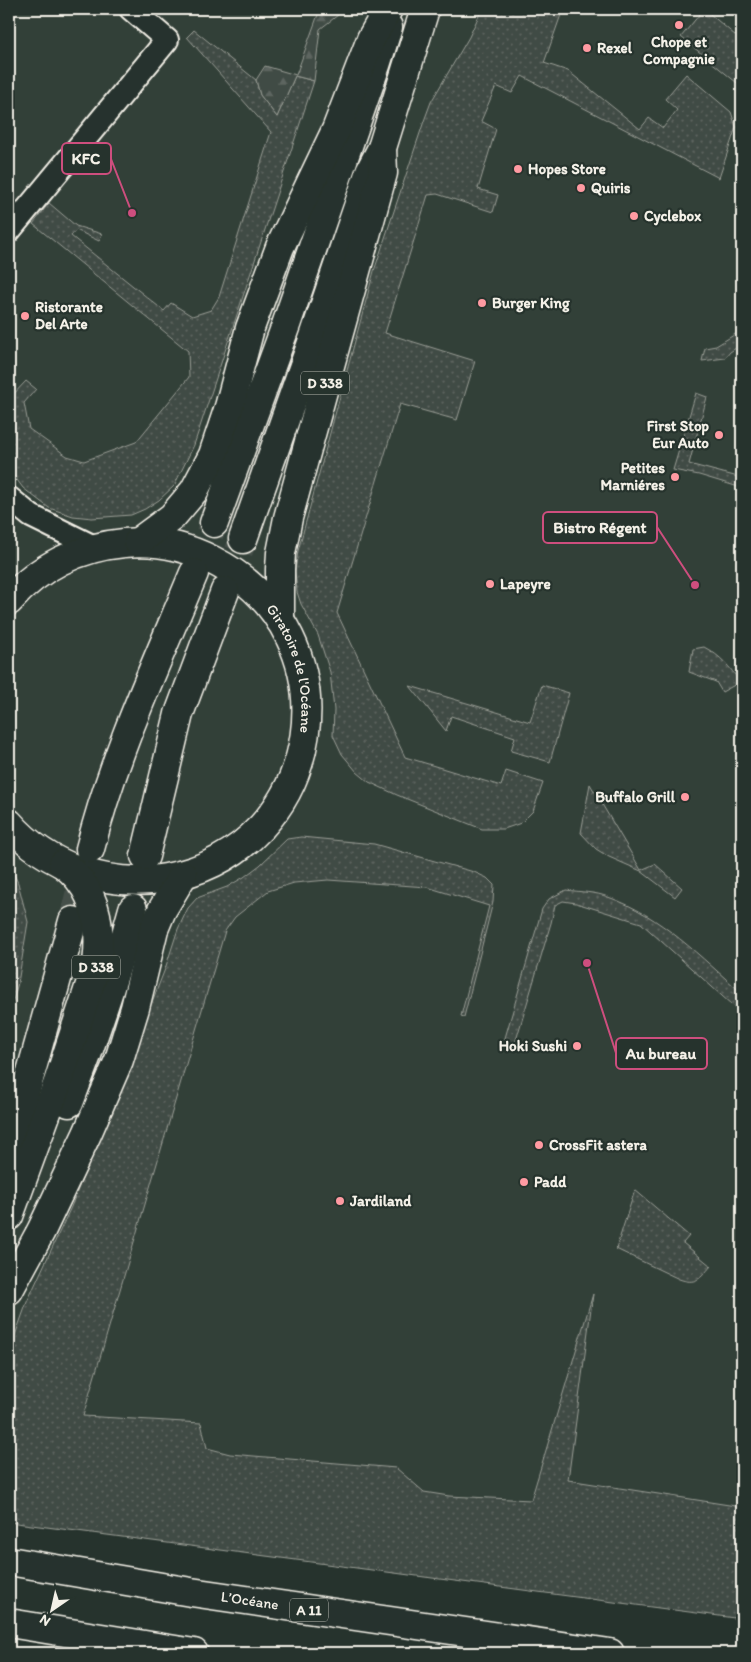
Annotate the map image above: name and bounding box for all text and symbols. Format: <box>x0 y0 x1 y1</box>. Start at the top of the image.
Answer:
marker: Chope et Compagnie <box>673 19 685 31</box>
place label: Chope et Compagnie <box>643 33 715 69</box>
place label: Rexel <box>597 39 633 57</box>
marker: Rexel <box>581 42 593 54</box>
callout: KFC <box>62 143 111 174</box>
text: KFC <box>72 149 101 168</box>
place label: Hopes Store <box>528 160 606 179</box>
marker: Hopes Store <box>512 163 524 175</box>
place label: Quiris <box>591 179 631 197</box>
marker: Quiris <box>575 182 587 194</box>
place label: Cyclebox <box>644 207 702 226</box>
marker: Cyclebox <box>628 210 640 222</box>
place label: Burger King <box>492 294 570 313</box>
marker: Burger King <box>476 297 488 309</box>
place label: Ristorante Del Arte <box>35 298 103 333</box>
marker: Ristorante Del Arte <box>19 310 31 322</box>
road number: D 338 <box>301 372 349 394</box>
place label: First Stop Eur Auto <box>647 417 710 452</box>
marker: First Stop Eur Auto <box>713 429 725 441</box>
place label: Petites Marniéres <box>601 459 665 494</box>
marker: Petites Marniéres <box>669 471 681 483</box>
callout: Bistro Régent <box>543 512 657 543</box>
text: Bistro Régent <box>553 518 647 538</box>
place label: Lapeyre <box>500 575 551 594</box>
marker: Lapeyre <box>484 578 496 590</box>
street label: Giratoire de l'Océane <box>263 600 315 734</box>
place label: Buffalo Grill <box>595 788 676 806</box>
marker: Buffalo Grill <box>679 791 691 803</box>
road number: D 338 <box>72 956 120 979</box>
place label: Hoki Sushi <box>499 1037 567 1055</box>
callout: Au bureau <box>616 1038 707 1069</box>
marker: Hoki Sushi <box>571 1040 583 1052</box>
text: Au bureau <box>625 1044 696 1063</box>
place label: CrossFit astera <box>549 1136 647 1154</box>
marker: CrossFit astera <box>533 1139 545 1151</box>
place label: Padd <box>534 1173 567 1191</box>
marker: Padd <box>518 1176 530 1188</box>
place label: Jardiland <box>349 1192 412 1210</box>
marker: Jardiland <box>334 1195 346 1207</box>
north arrow <box>28 1584 78 1634</box>
street label: L’Océane <box>220 1587 280 1614</box>
road number: A 11 <box>290 1598 328 1622</box>
text: N <box>36 1611 54 1630</box>

